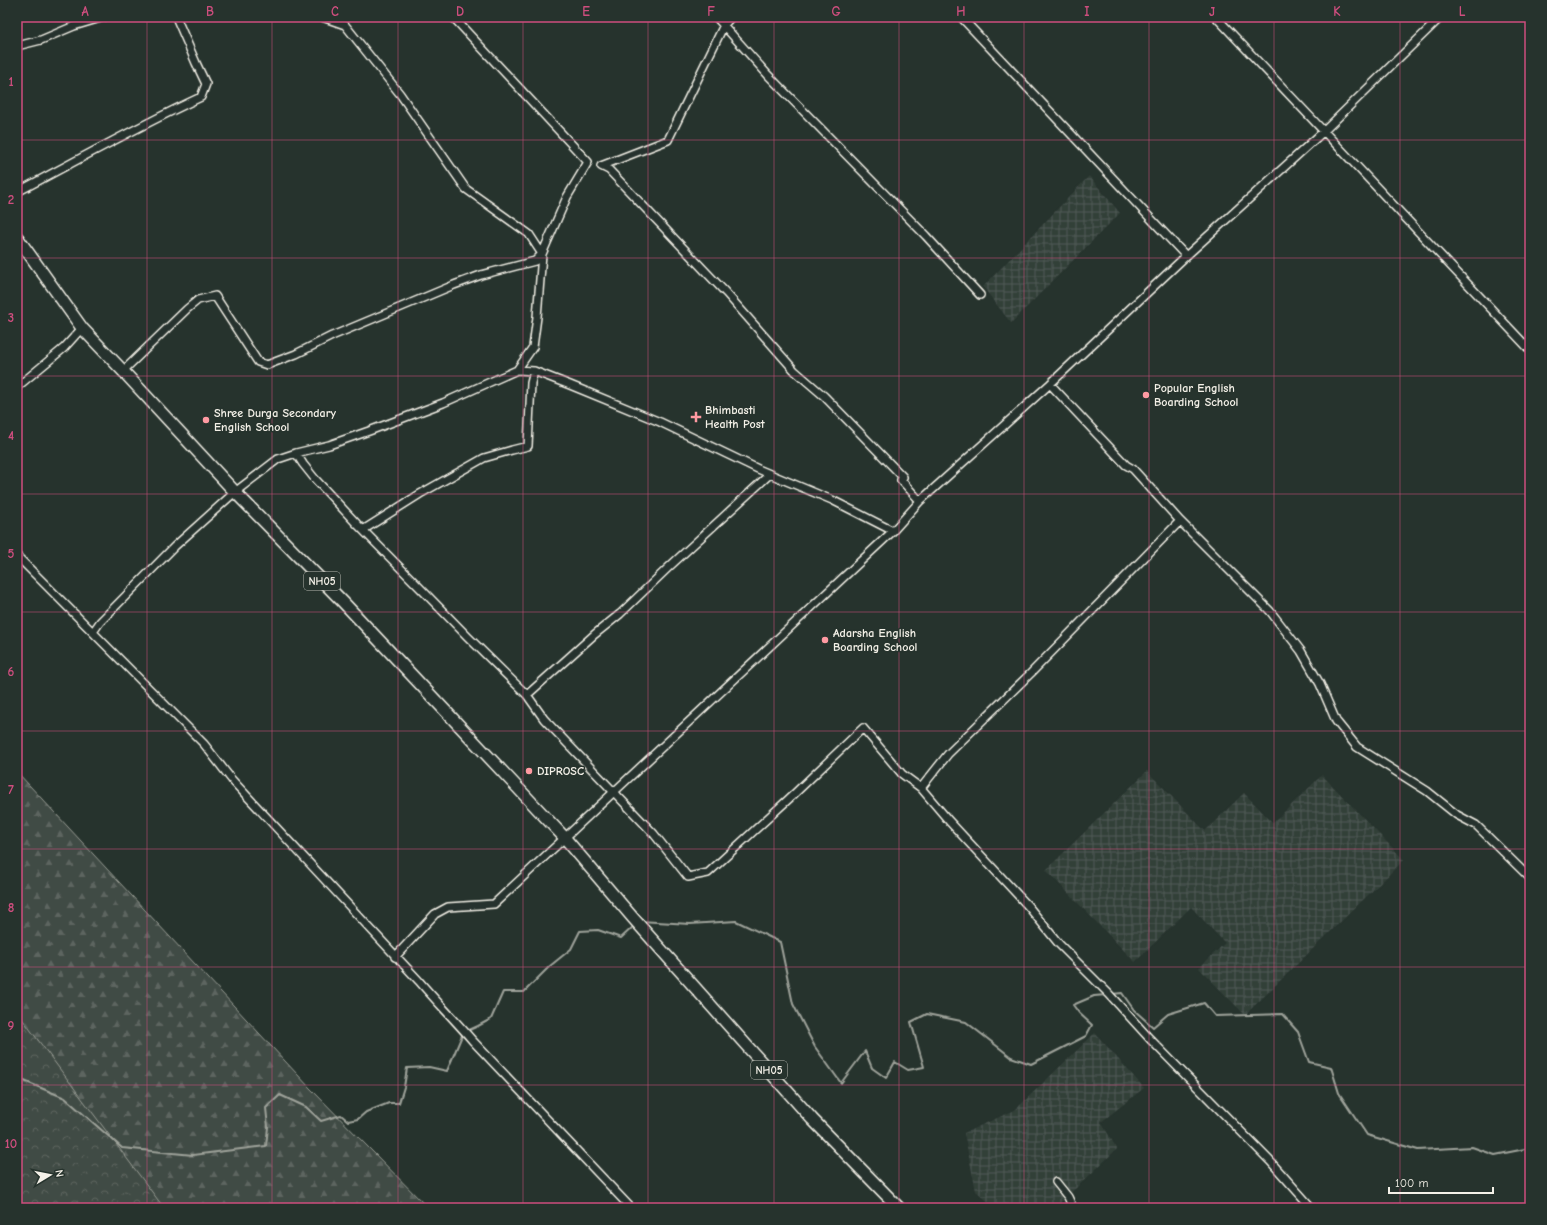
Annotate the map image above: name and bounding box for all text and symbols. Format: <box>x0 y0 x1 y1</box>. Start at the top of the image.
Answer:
text: A <box>81 4 89 19</box>
text: B <box>206 4 214 19</box>
text: C <box>331 4 339 19</box>
text: D <box>456 4 464 19</box>
text: E <box>582 4 590 19</box>
text: F <box>707 4 715 19</box>
text: G <box>831 4 841 19</box>
text: H <box>956 4 966 19</box>
text: I <box>1084 4 1090 19</box>
text: J <box>1209 4 1215 19</box>
text: K <box>1333 4 1341 19</box>
text: L <box>1459 4 1466 19</box>
text: 1 <box>8 74 14 89</box>
text: 2 <box>8 192 14 207</box>
text: 3 <box>8 310 14 325</box>
place label: Popular English Boarding School <box>1154 381 1238 409</box>
marker: Popular English Boarding School <box>1141 390 1151 400</box>
place label: Bhimbasti Health Post <box>705 403 766 431</box>
place label: Shree Durga Secondary English School <box>214 406 337 434</box>
marker: Bhimbasti Health Post <box>690 411 702 423</box>
marker: Shree Durga Secondary English School <box>201 415 211 425</box>
text: 4 <box>8 428 14 443</box>
text: 5 <box>8 546 15 561</box>
road number: NH05 <box>304 572 340 590</box>
place label: Adarsha English Boarding School <box>833 626 917 654</box>
marker: Adarsha English Boarding School <box>820 635 830 645</box>
text: 6 <box>8 664 15 679</box>
place label: DIPROSC <box>537 764 584 778</box>
marker: DIPROSC <box>524 766 534 776</box>
text: 7 <box>8 782 14 797</box>
text: 8 <box>8 900 14 915</box>
text: 9 <box>8 1018 15 1033</box>
road number: NH05 <box>751 1061 787 1079</box>
text: 10 <box>5 1136 17 1151</box>
north arrow <box>30 1155 70 1195</box>
text: N <box>52 1169 66 1178</box>
scale bar <box>1389 1169 1493 1195</box>
text: 100 m <box>1395 1176 1428 1190</box>

